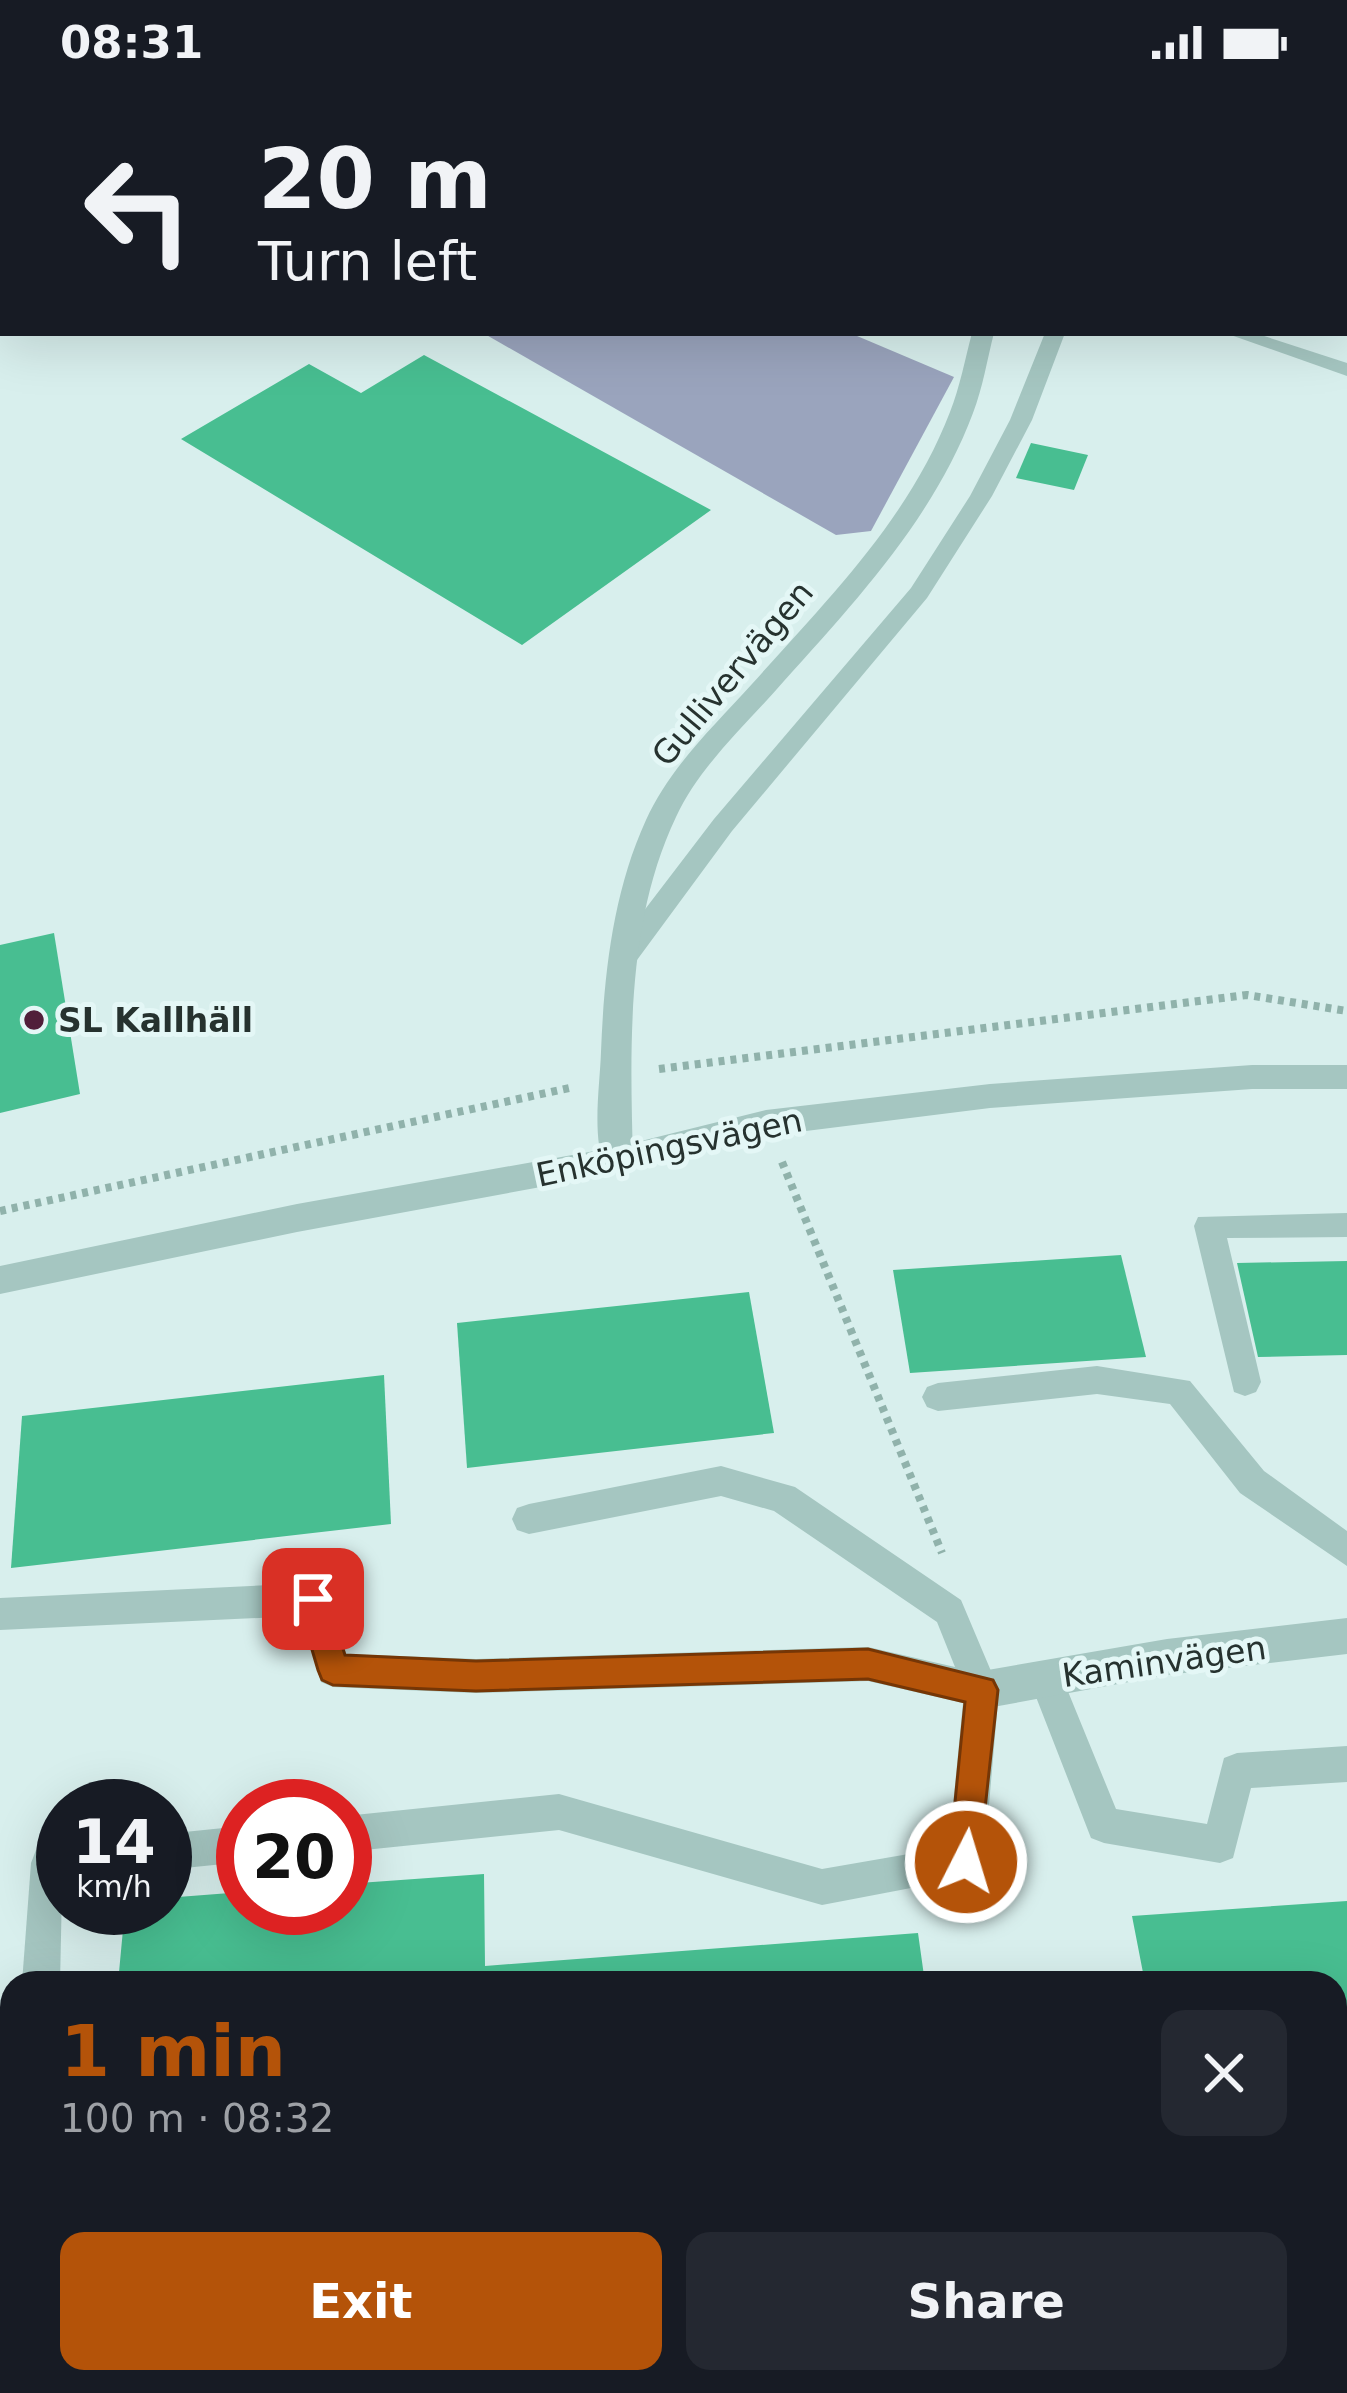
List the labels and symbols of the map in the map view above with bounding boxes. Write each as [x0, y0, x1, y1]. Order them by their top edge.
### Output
street label: Gullivervägen [644, 573, 821, 774]
place label: SL Kallhäll [58, 1001, 253, 1040]
marker: SL Kallhäll [21, 1007, 47, 1033]
street label: Enköpingsvägen [533, 1100, 806, 1195]
pin [262, 1548, 364, 1650]
street label: Kaminvägen [1060, 1628, 1269, 1695]
speed limit sign: 20 [216, 1779, 372, 1935]
position arrow [903, 1799, 1029, 1925]

